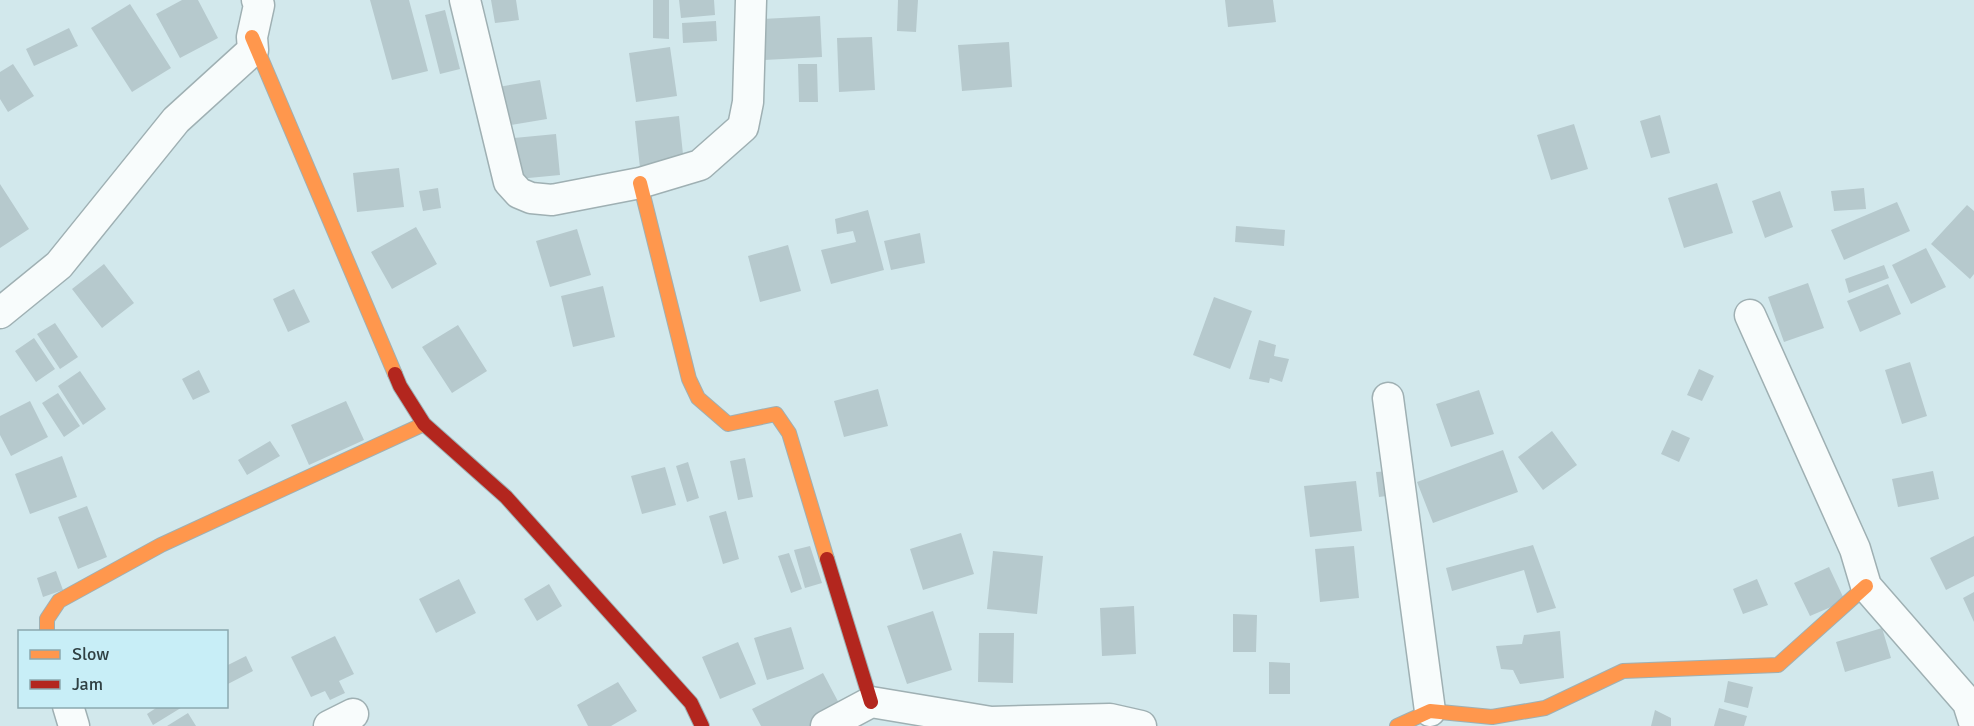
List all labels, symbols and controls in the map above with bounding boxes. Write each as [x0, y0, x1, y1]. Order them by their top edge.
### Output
legend [18, 630, 228, 708]
text: Slow [72, 643, 109, 665]
text: Jam [72, 673, 103, 695]

